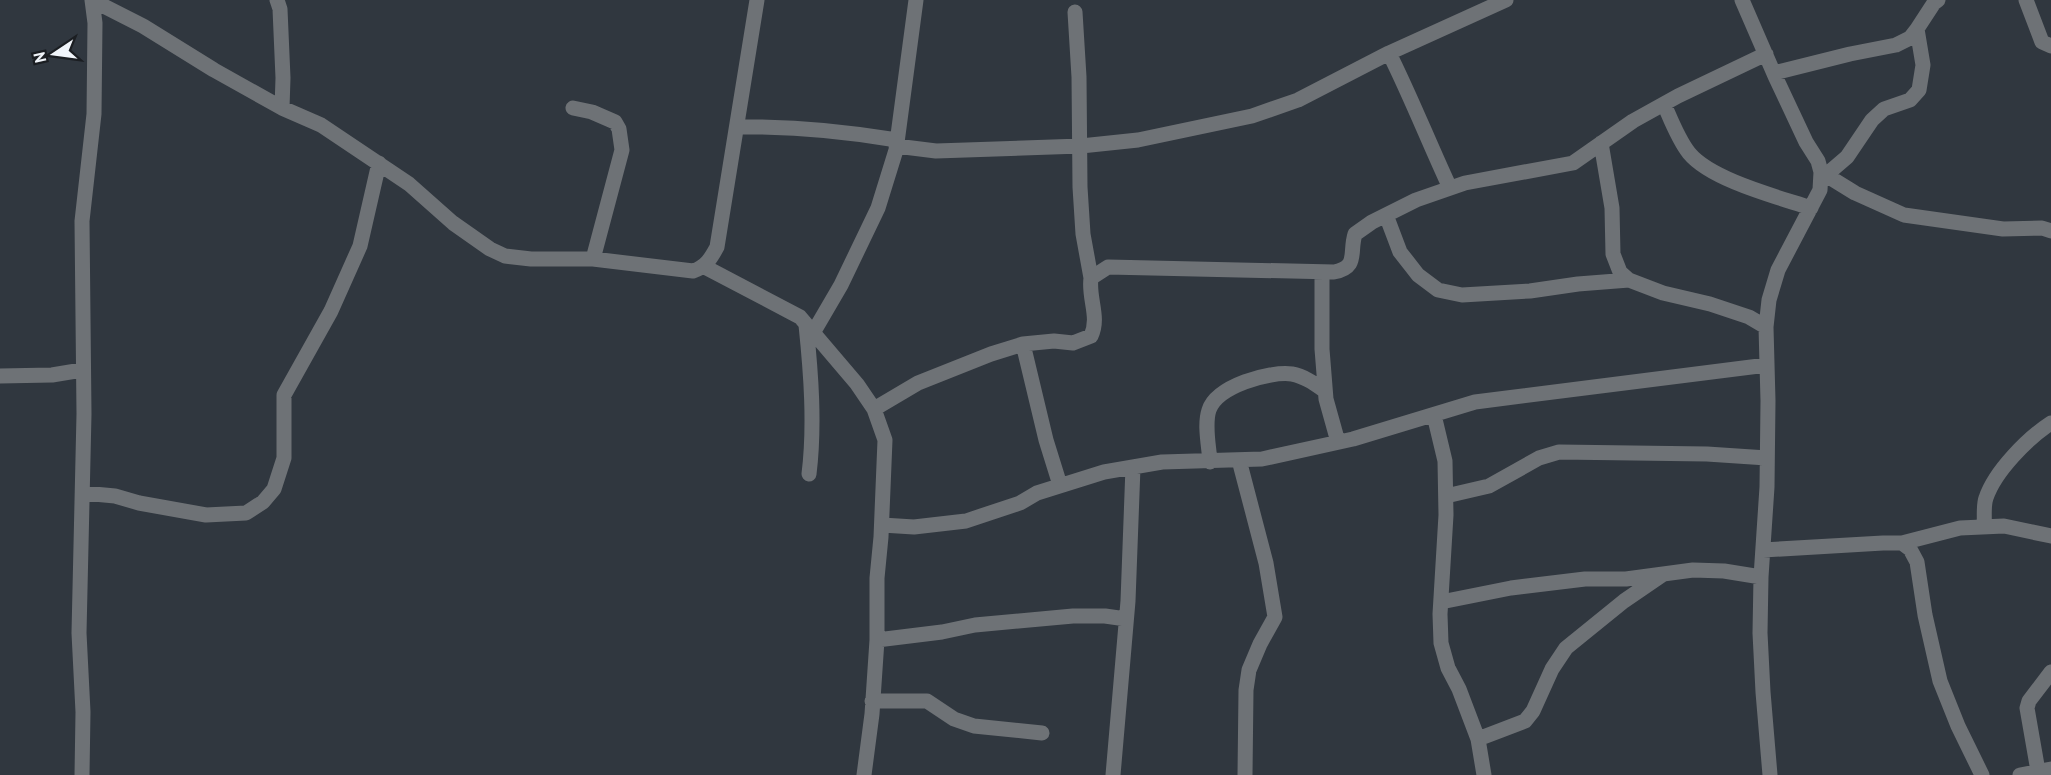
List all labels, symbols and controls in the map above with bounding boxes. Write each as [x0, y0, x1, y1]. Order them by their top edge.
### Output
north arrow [24, 24, 84, 84]
text: N [28, 50, 50, 65]

